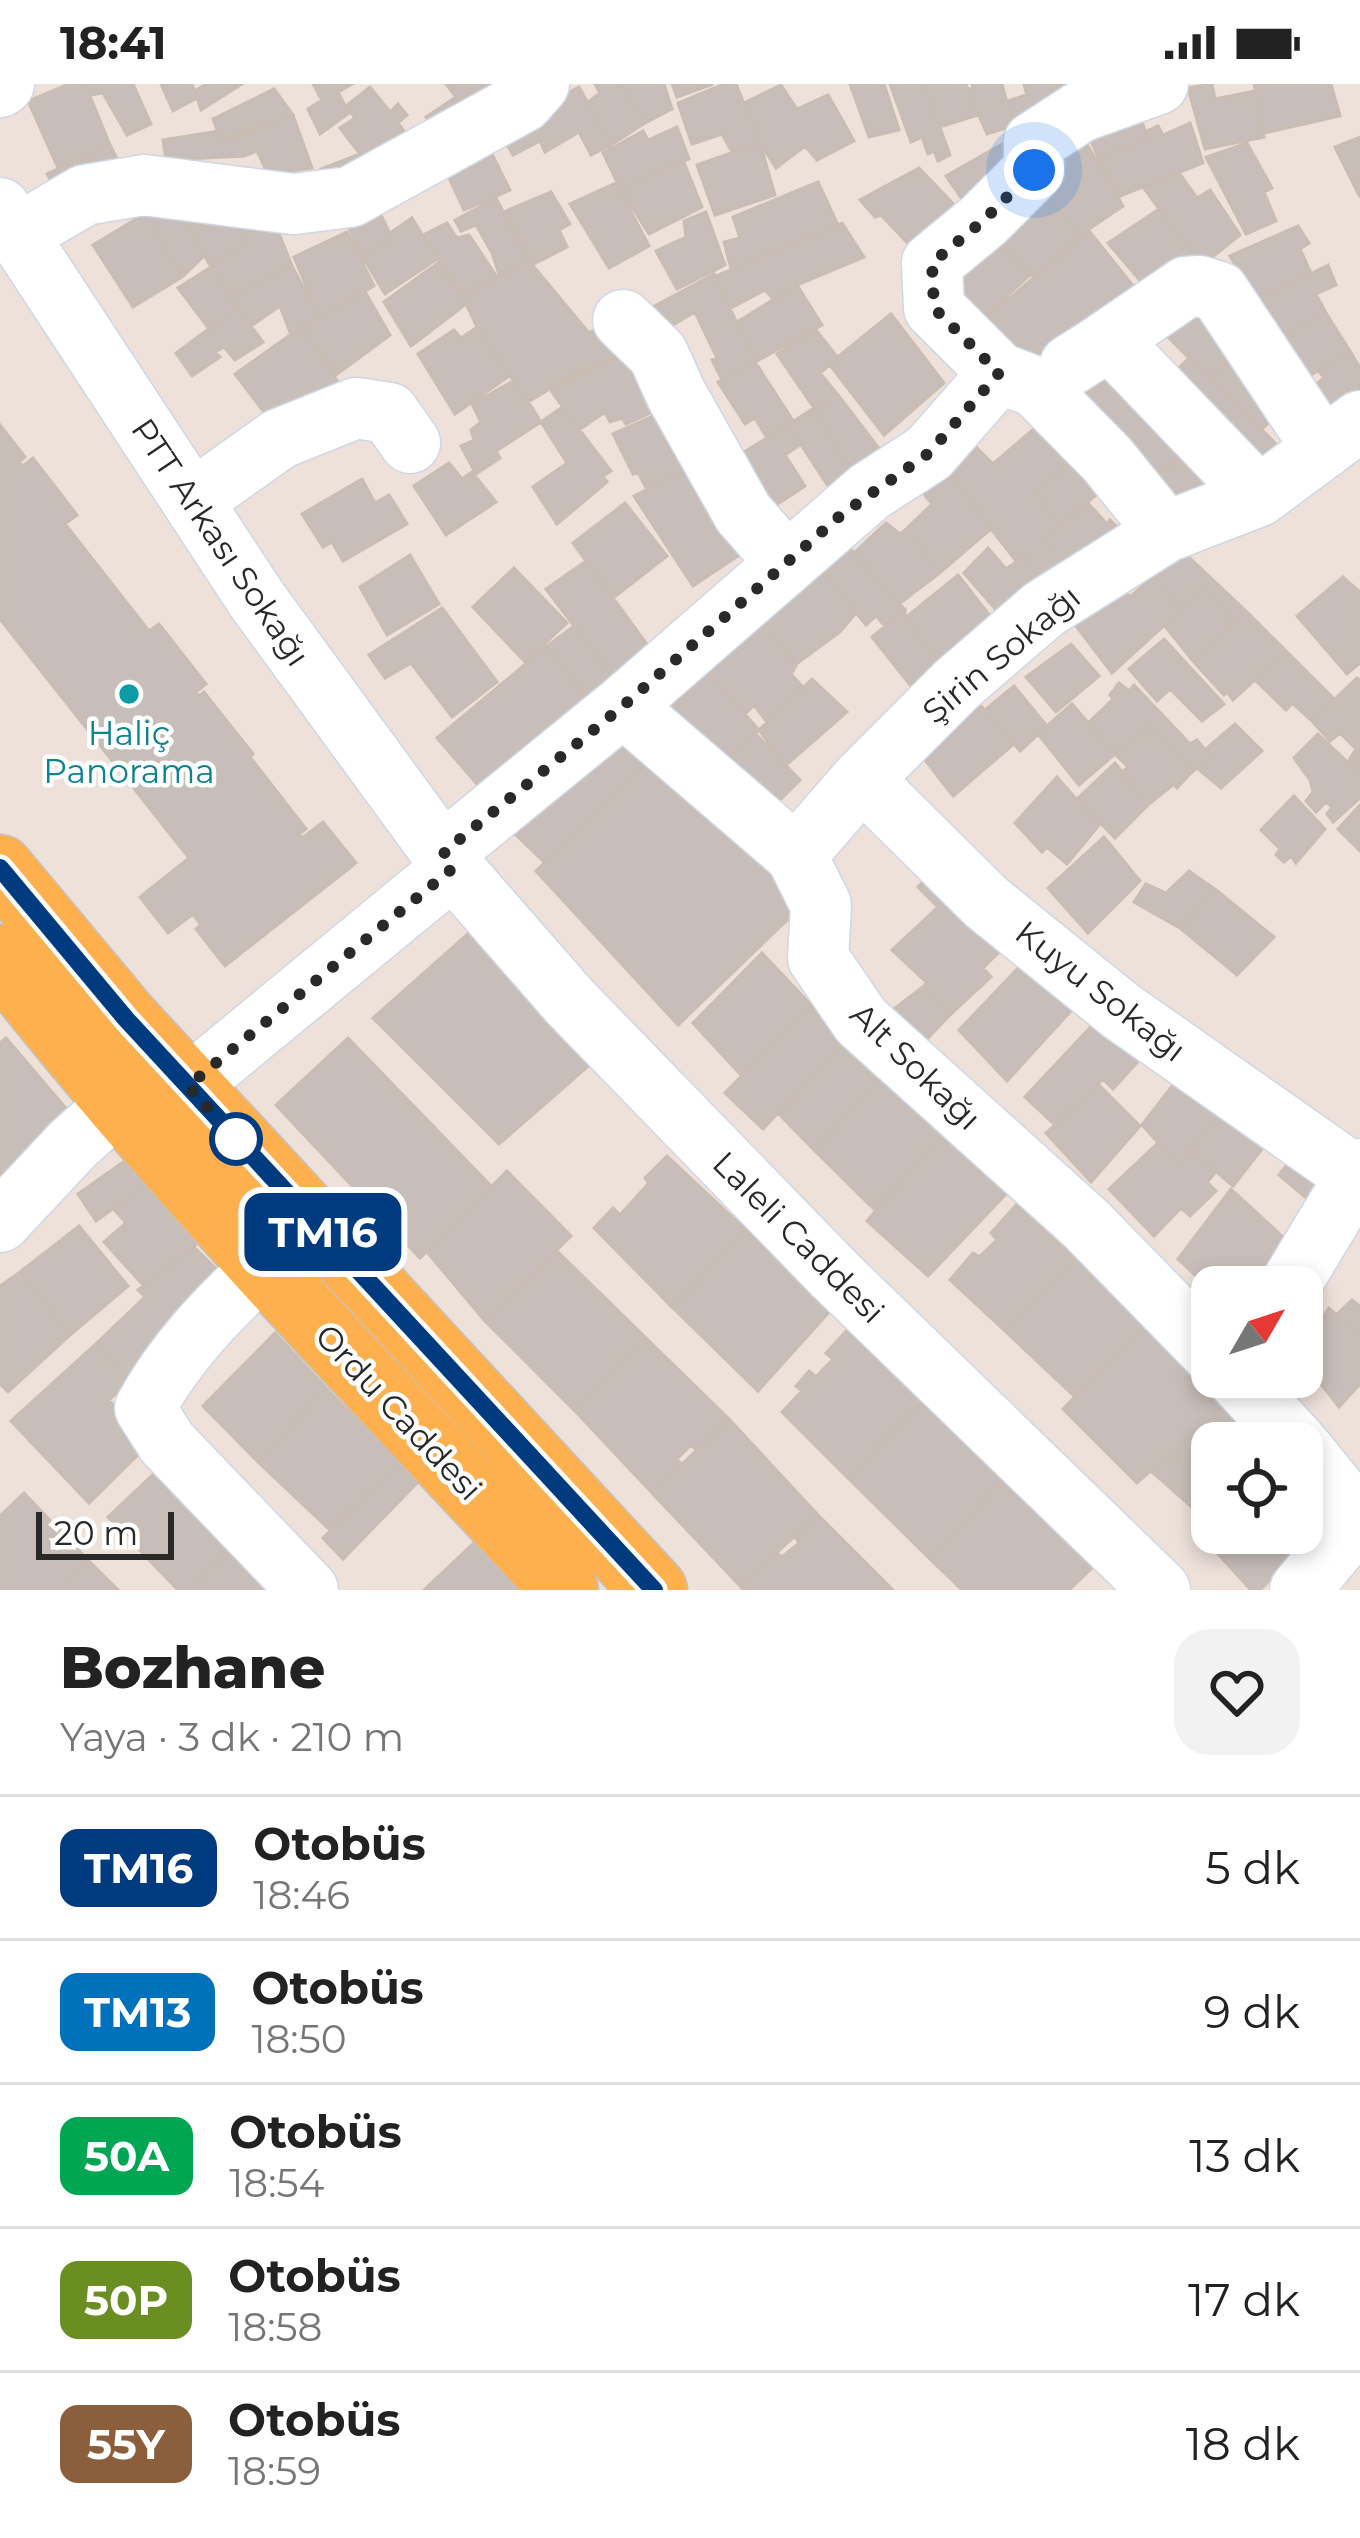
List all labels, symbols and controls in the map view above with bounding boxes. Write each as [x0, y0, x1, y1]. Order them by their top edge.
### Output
text: 18:41 [60, 15, 167, 70]
your location [1004, 140, 1064, 200]
street label: PTT Arkası Sokağı [123, 411, 319, 673]
street label: Şirin Sokağı [914, 577, 1088, 731]
marker: Haliç Panorama [116, 681, 142, 707]
place label: Haliç Panorama [43, 713, 215, 791]
street label: Kuyu Sokağı [1008, 912, 1194, 1070]
street label: Alt Sokağı [843, 994, 989, 1138]
unlabelled marker [211, 1114, 261, 1164]
street label: Laleli Caddesi [705, 1143, 893, 1331]
line badge: TM16 [239, 1193, 407, 1271]
text: TM16 [268, 1206, 378, 1258]
north arrow [1191, 1266, 1323, 1398]
map controls [1191, 1266, 1323, 1554]
street label: Ordu Caddesi [307, 1316, 491, 1508]
button: locate [1191, 1422, 1323, 1554]
scale bar [36, 1506, 174, 1559]
text: 20 m [54, 1513, 138, 1553]
button: heart [1174, 1629, 1300, 1755]
text: Bozhane [60, 1633, 325, 1702]
text: Yaya · 3 dk · 210 m [60, 1713, 404, 1761]
text: Otobüs [253, 1816, 426, 1871]
text: 5 dk [1205, 1840, 1300, 1895]
text: TM16 [84, 1842, 193, 1894]
text: 18:46 [253, 1871, 350, 1919]
text: Otobüs [251, 1960, 424, 2015]
text: 9 dk [1203, 1984, 1300, 2039]
text: TM13 [84, 1986, 191, 2038]
text: 18:50 [251, 2015, 347, 2063]
text: Otobüs [229, 2104, 402, 2159]
text: 13 dk [1189, 2128, 1300, 2183]
text: 50A [84, 2130, 169, 2182]
text: 18:54 [229, 2159, 324, 2207]
text: Otobüs [228, 2248, 401, 2303]
text: 17 dk [1188, 2272, 1300, 2327]
text: 50P [84, 2274, 168, 2326]
text: 18:58 [228, 2303, 322, 2351]
text: Otobüs [228, 2392, 400, 2447]
text: 18 dk [1186, 2416, 1300, 2471]
text: 55Y [87, 2418, 165, 2470]
text: 18:59 [228, 2447, 321, 2495]

